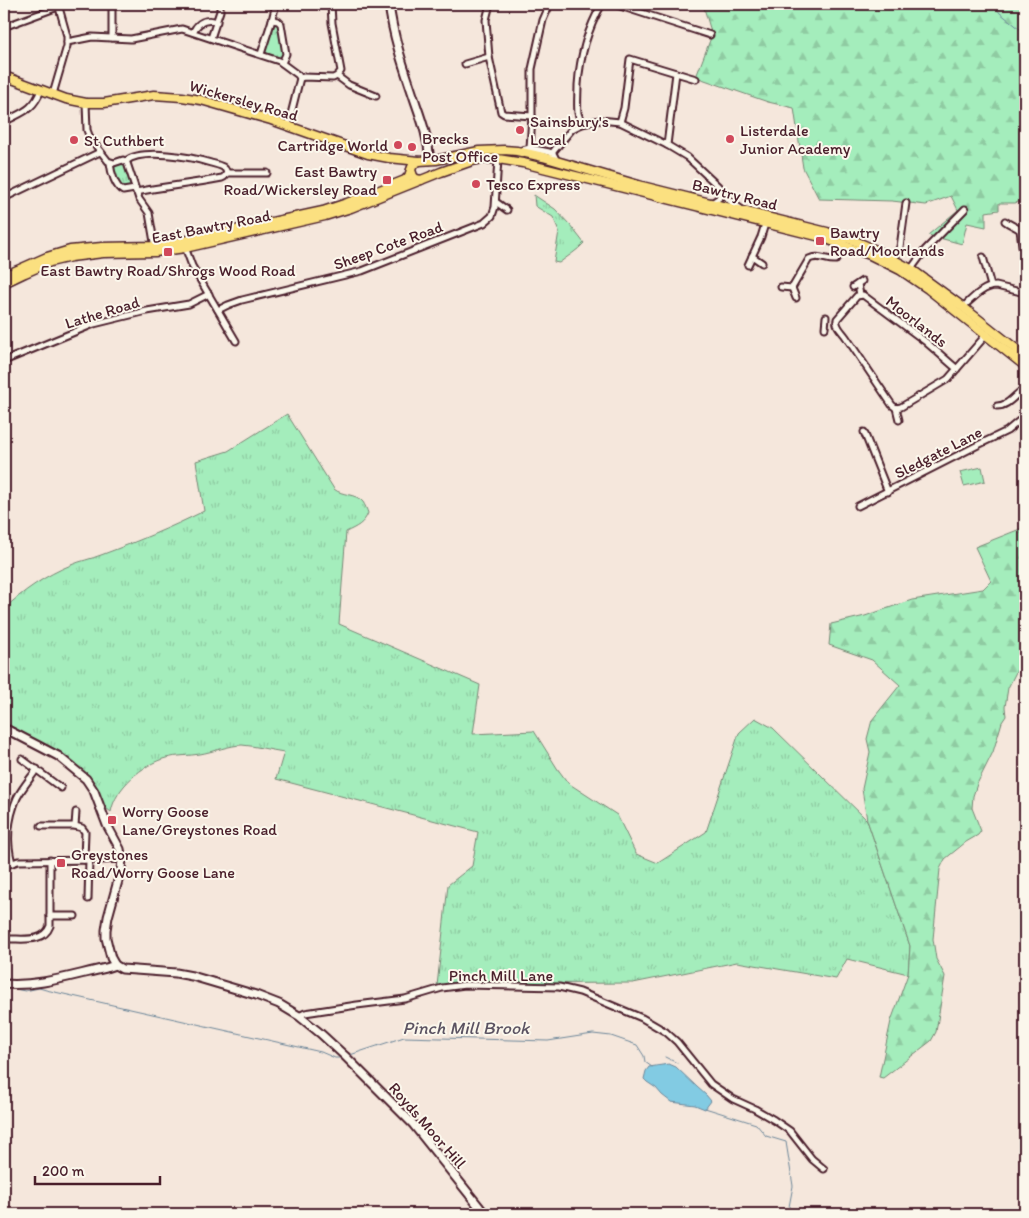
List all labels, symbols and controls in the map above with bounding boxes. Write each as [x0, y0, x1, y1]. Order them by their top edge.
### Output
street label: Wickersley Road [187, 76, 301, 125]
place label: Sainsbury's Local [530, 112, 609, 149]
place label: Listerdale Junior Academy [740, 121, 851, 158]
marker: Sainsbury's Local [514, 124, 526, 136]
place label: Brecks Post Office [422, 129, 498, 166]
place label: St Cuthbert [84, 131, 164, 150]
marker: Listerdale Junior Academy [724, 133, 736, 145]
marker: St Cuthbert [68, 134, 80, 146]
place label: Cartridge World [278, 136, 388, 155]
marker: Cartridge World [392, 139, 404, 151]
marker: Brecks Post Office [406, 141, 418, 153]
place label: East Bawtry Road/Wickersley Road [223, 162, 377, 199]
marker: East Bawtry Road/Wickersley Road [381, 174, 393, 186]
place label: Tesco Express [486, 175, 580, 194]
street label: Bawtry Road [690, 175, 780, 214]
marker: Tesco Express [470, 178, 482, 190]
street label: East Bawtry Road [150, 206, 272, 247]
street label: Sheep Cote Road [331, 217, 446, 274]
place label: Bawtry Road/Moorlands [830, 223, 944, 260]
marker: Bawtry Road/Moorlands [814, 235, 826, 247]
marker: East Bawtry Road/Shrogs Wood Road [162, 246, 174, 258]
place label: East Bawtry Road/Shrogs Wood Road [41, 261, 296, 280]
street label: Moorlands [882, 291, 951, 351]
street label: Lathe Road [63, 292, 142, 333]
street label: Sledgate Lane [891, 422, 985, 483]
place label: Worry Goose Lane/Greystones Road [122, 802, 277, 839]
marker: Worry Goose Lane/Greystones Road [106, 814, 118, 826]
place label: Greystones Road/Worry Goose Lane [71, 845, 235, 882]
marker: Greystones Road/Worry Goose Lane [55, 857, 67, 869]
street label: Pinch Mill Lane [449, 966, 553, 985]
water label: Pinch Mill Brook [403, 1017, 531, 1039]
street label: Royds Moor Hill [385, 1078, 471, 1173]
scale bar [35, 1153, 160, 1185]
text: 200 m [42, 1162, 85, 1180]

